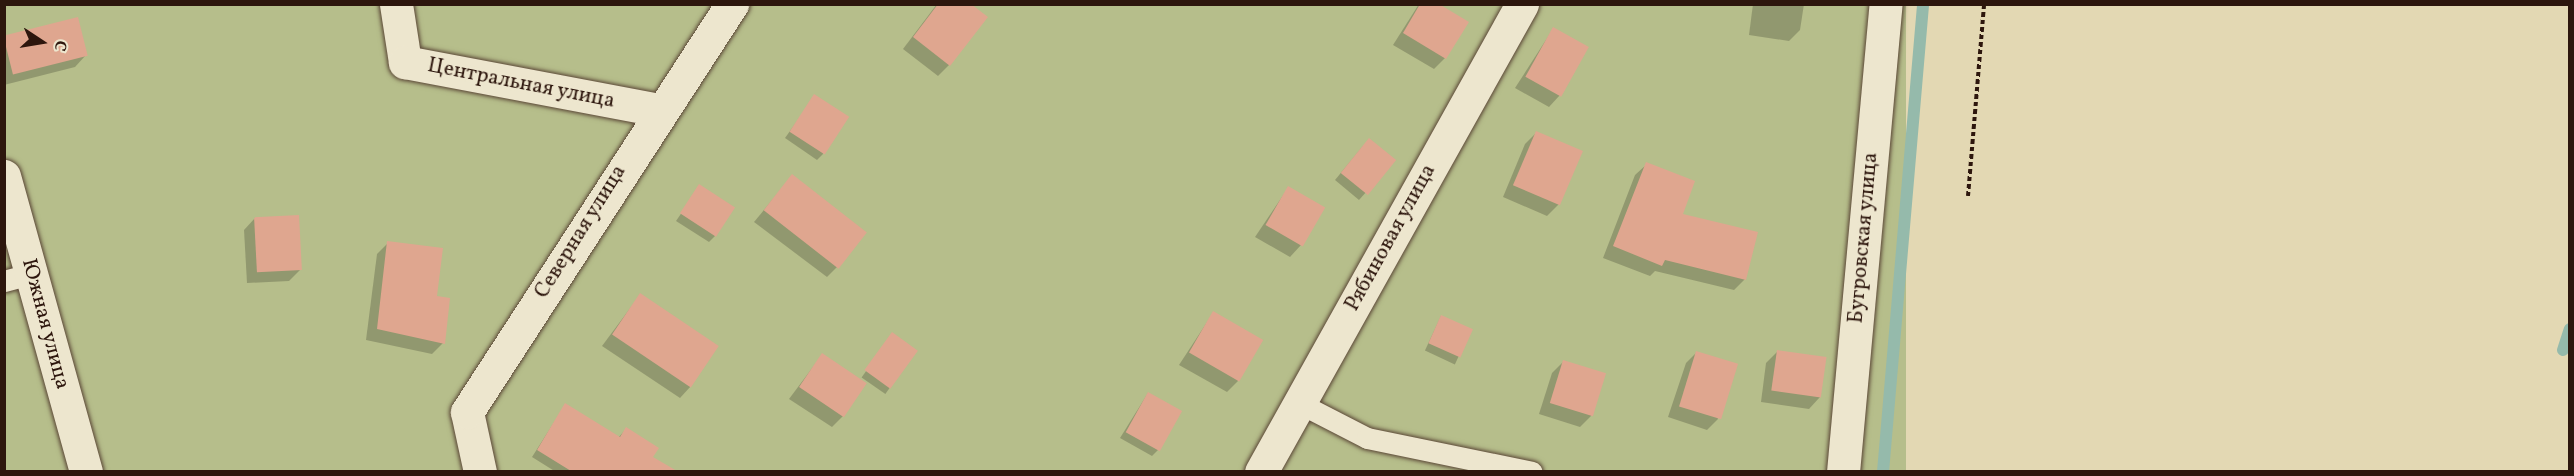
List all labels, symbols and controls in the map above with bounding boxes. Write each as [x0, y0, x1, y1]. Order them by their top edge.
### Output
north arrow [12, 12, 72, 72]
text: С [48, 38, 71, 53]
street label: Центральная улица [425, 53, 617, 115]
street label: Бугровская улица [1844, 151, 1884, 325]
street label: Северная улица [530, 160, 632, 304]
street label: Рябиновая улица [1340, 160, 1442, 316]
street label: Южная улица [15, 256, 75, 392]

